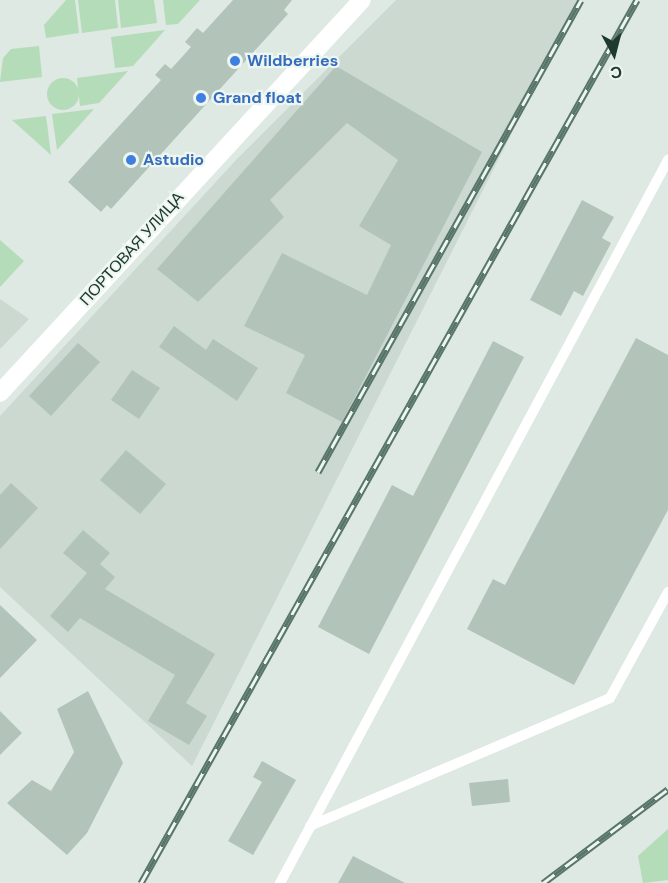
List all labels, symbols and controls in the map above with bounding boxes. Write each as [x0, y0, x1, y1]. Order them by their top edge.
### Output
north arrow [584, 24, 644, 84]
place label: Wildberries [247, 51, 338, 71]
marker: Wildberries [228, 54, 242, 68]
text: С [609, 61, 623, 83]
place label: Grand float [213, 88, 302, 108]
marker: Grand float [194, 91, 208, 105]
place label: Astudio [143, 150, 204, 170]
marker: Astudio [124, 153, 138, 167]
street label: ПОРТОВАЯ УЛИЦА [76, 188, 188, 310]

